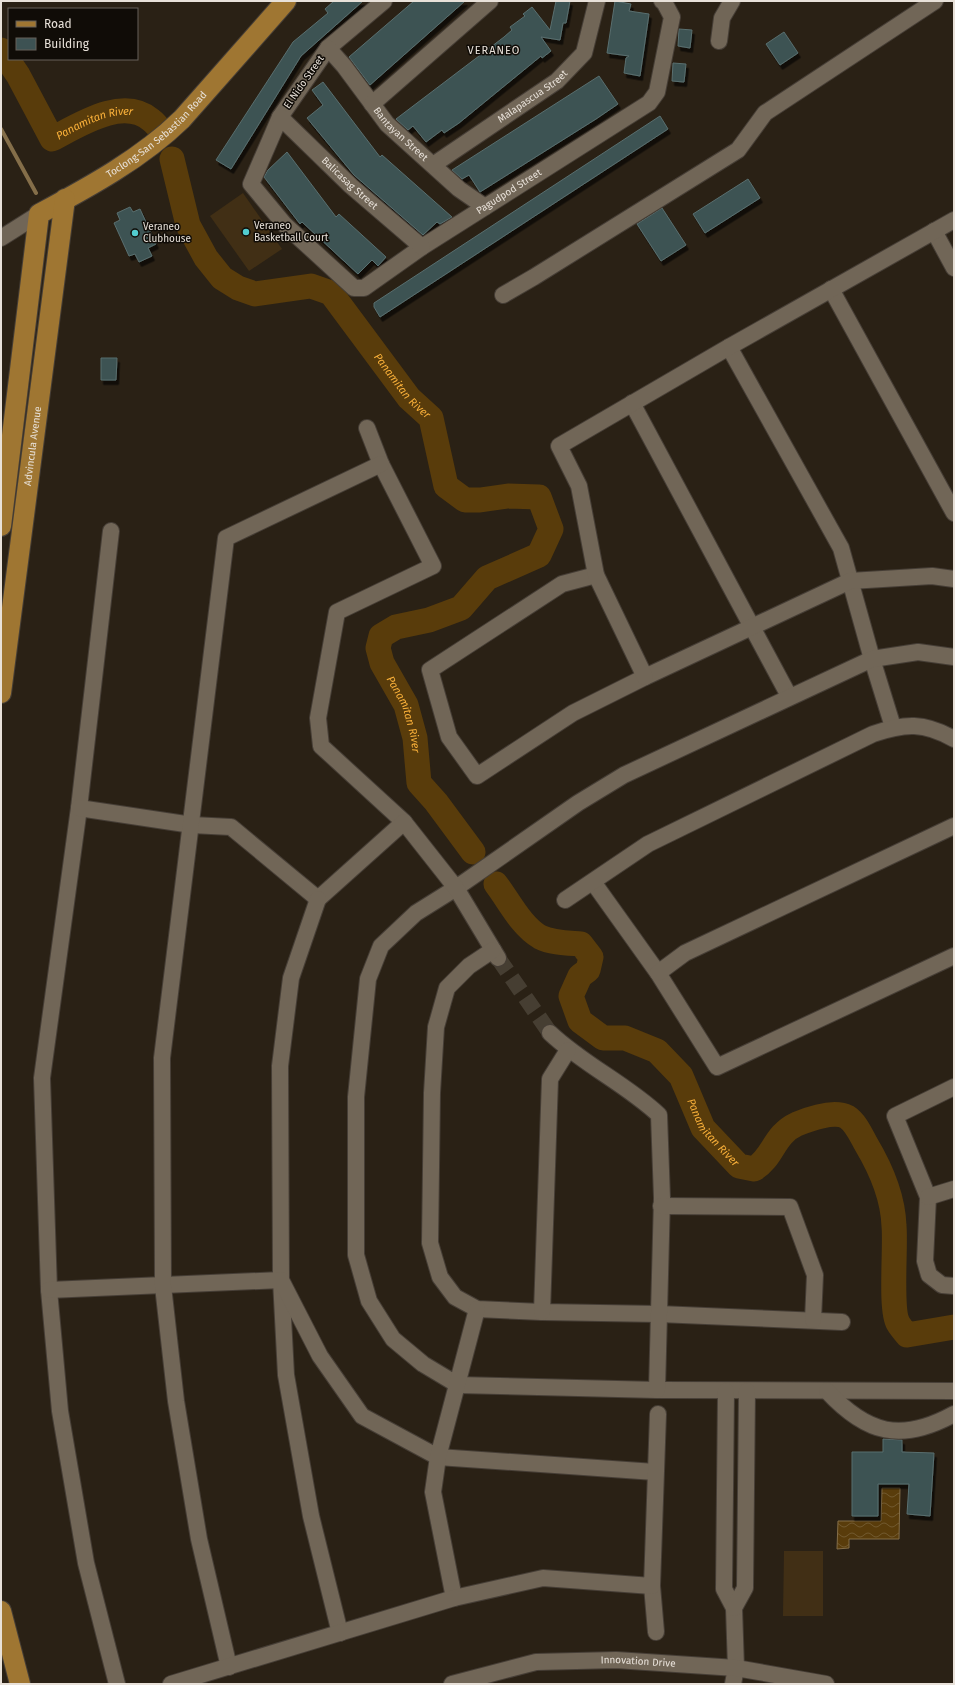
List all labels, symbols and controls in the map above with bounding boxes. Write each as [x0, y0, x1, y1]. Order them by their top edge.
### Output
legend [8, 8, 138, 60]
text: Road [44, 17, 72, 31]
text: Building [44, 37, 90, 51]
district label: VERANEO [468, 44, 520, 57]
street label: El Nido Street [281, 53, 327, 111]
street label: Malapascua Street [495, 67, 570, 125]
street label: Toclong-San Sebastian Road [104, 89, 209, 181]
water label: Panamitan River [54, 104, 135, 142]
street label: Bantayan Street [371, 105, 430, 164]
street label: Balicasag Street [319, 154, 380, 212]
street label: Pagudpod Street [474, 166, 544, 217]
place label: Veraneo Basketball Court [254, 220, 329, 244]
place label: Veraneo Clubhouse [143, 221, 191, 245]
marker: Veraneo Basketball Court [241, 227, 251, 237]
marker: Veraneo Clubhouse [130, 228, 140, 238]
water label: Panamitan River [371, 351, 434, 422]
street label: Advincula Avenue [22, 406, 44, 487]
water label: Panamitan River [384, 673, 423, 754]
water label: Panamitan River [685, 1097, 743, 1169]
street label: Innovation Drive [600, 1654, 676, 1670]

